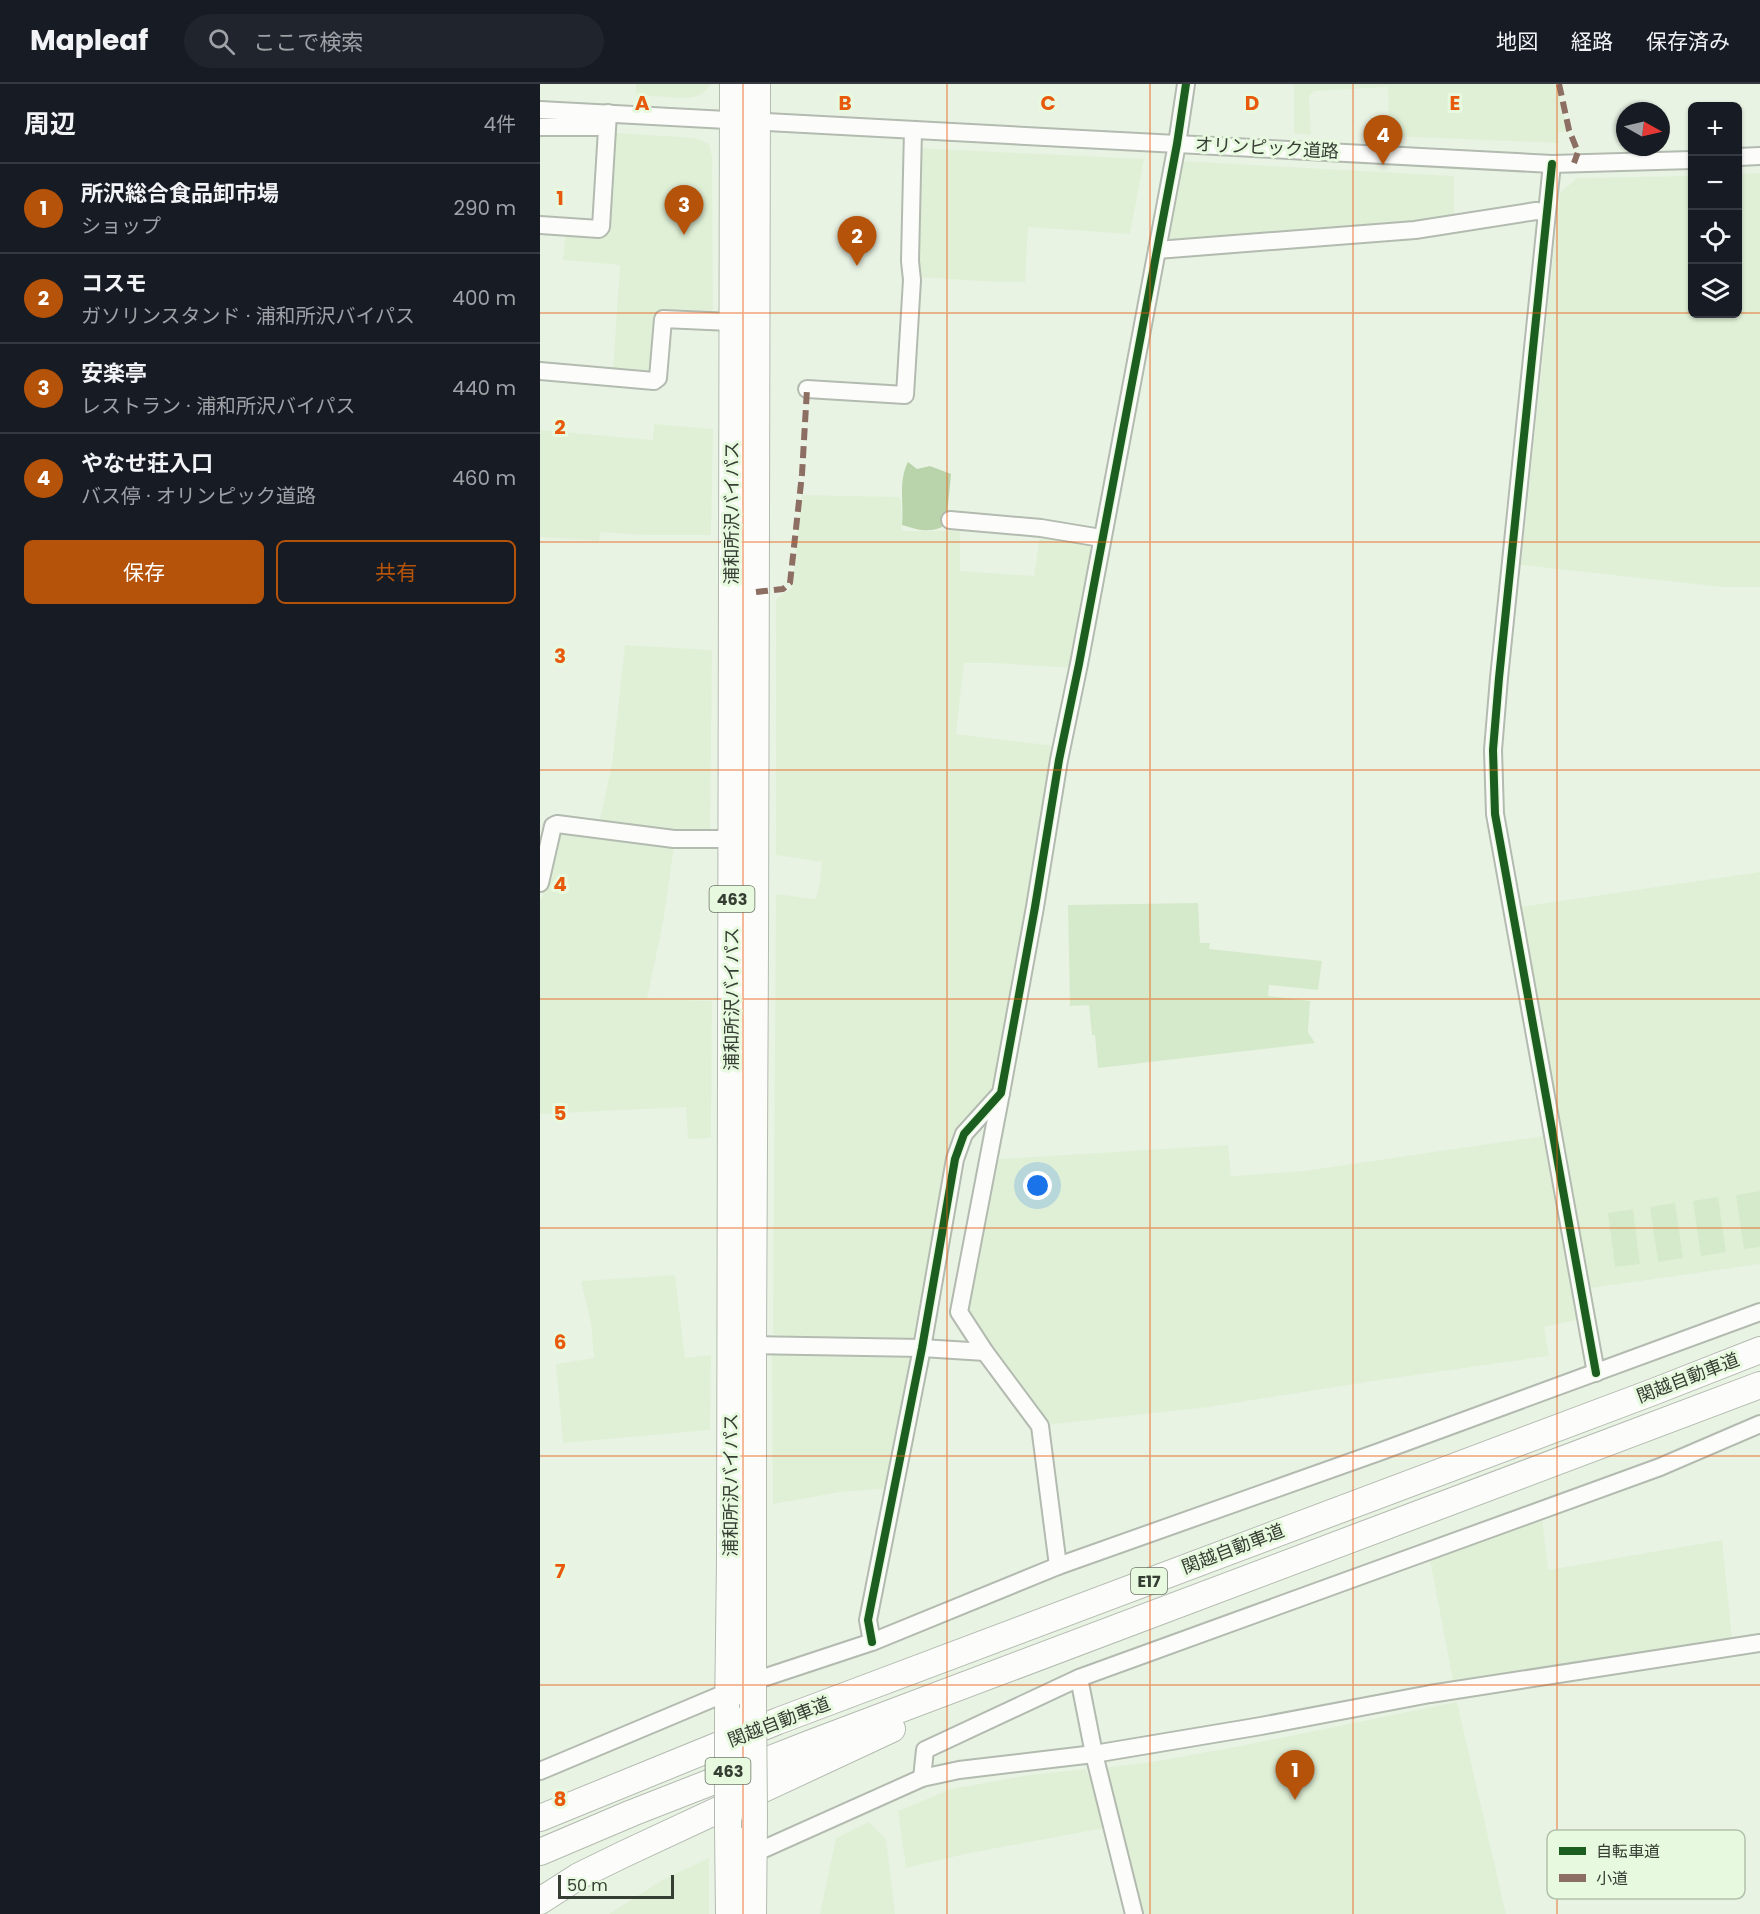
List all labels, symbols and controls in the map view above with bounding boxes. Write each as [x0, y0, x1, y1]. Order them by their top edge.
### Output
search box [184, 14, 604, 68]
text: Mapleaf [30, 21, 148, 60]
icon: search [205, 25, 238, 58]
text: ここで検索 [253, 27, 363, 58]
text: 地図 [1496, 27, 1538, 56]
text: 経路 [1571, 27, 1613, 56]
text: 保存済み [1646, 27, 1730, 56]
text: A [635, 89, 650, 117]
text: B [838, 89, 852, 117]
text: C [1040, 89, 1056, 117]
text: D [1245, 89, 1259, 117]
text: E [1450, 89, 1460, 117]
north arrow [1616, 102, 1670, 156]
map controls [1688, 102, 1742, 318]
button: + [1688, 102, 1742, 156]
text: 周辺 [24, 106, 76, 142]
text: 4件 [483, 110, 516, 138]
pin: 4 [1364, 116, 1402, 165]
street label: オリンピック道路 [1194, 131, 1340, 164]
button: − [1688, 156, 1742, 210]
text: 所沢総合食品卸市場 [81, 178, 279, 209]
text: 1 [556, 184, 564, 212]
pin: 3 [664, 186, 704, 235]
text: 1 [40, 194, 47, 222]
text: 290 m [453, 194, 516, 222]
button: locate [1688, 210, 1742, 264]
text: ショップ [81, 212, 161, 240]
pin: 2 [838, 216, 876, 266]
button: layers [1688, 264, 1742, 318]
text: コスモ [81, 268, 147, 299]
text: 2 [38, 284, 49, 312]
text: 400 m [452, 284, 516, 312]
text: ガソリンスタンド · 浦和所沢バイパス [81, 302, 415, 330]
text: 安楽亭 [81, 358, 147, 389]
text: 3 [37, 374, 50, 402]
text: 440 m [452, 374, 516, 402]
text: レストラン · 浦和所沢バイパス [81, 392, 356, 420]
text: 2 [554, 413, 566, 441]
street label: 浦和所沢バイパス [719, 441, 744, 585]
text: やなせ荘入口 [81, 448, 213, 479]
text: 4 [37, 464, 50, 492]
text: 460 m [452, 464, 516, 492]
text: バス停 · オリンピック道路 [81, 482, 316, 510]
button: 保存 [24, 540, 264, 604]
button: 共有 [276, 540, 516, 604]
text: 3 [554, 642, 566, 670]
text: 4 [553, 870, 567, 898]
road number: 463 [710, 886, 754, 912]
street label: 浦和所沢バイパス [719, 927, 744, 1071]
text: 5 [554, 1099, 567, 1127]
your location [1023, 1171, 1052, 1200]
text: 6 [554, 1328, 566, 1356]
street label: 関越自動車道 [1633, 1347, 1743, 1409]
street label: 浦和所沢バイパス [718, 1413, 743, 1557]
street label: 関越自動車道 [1178, 1518, 1288, 1580]
text: 7 [555, 1557, 566, 1585]
road number: E17 [1131, 1568, 1167, 1594]
street label: 関越自動車道 [724, 1691, 834, 1753]
pin: 1 [1276, 1750, 1314, 1800]
road number: 463 [706, 1758, 750, 1784]
text: 8 [554, 1785, 566, 1813]
legend [1547, 1830, 1745, 1899]
text: 自転車道 [1596, 1840, 1660, 1863]
text: 小道 [1596, 1867, 1628, 1890]
scale bar [558, 1872, 674, 1900]
text: 50 m [567, 1874, 608, 1897]

